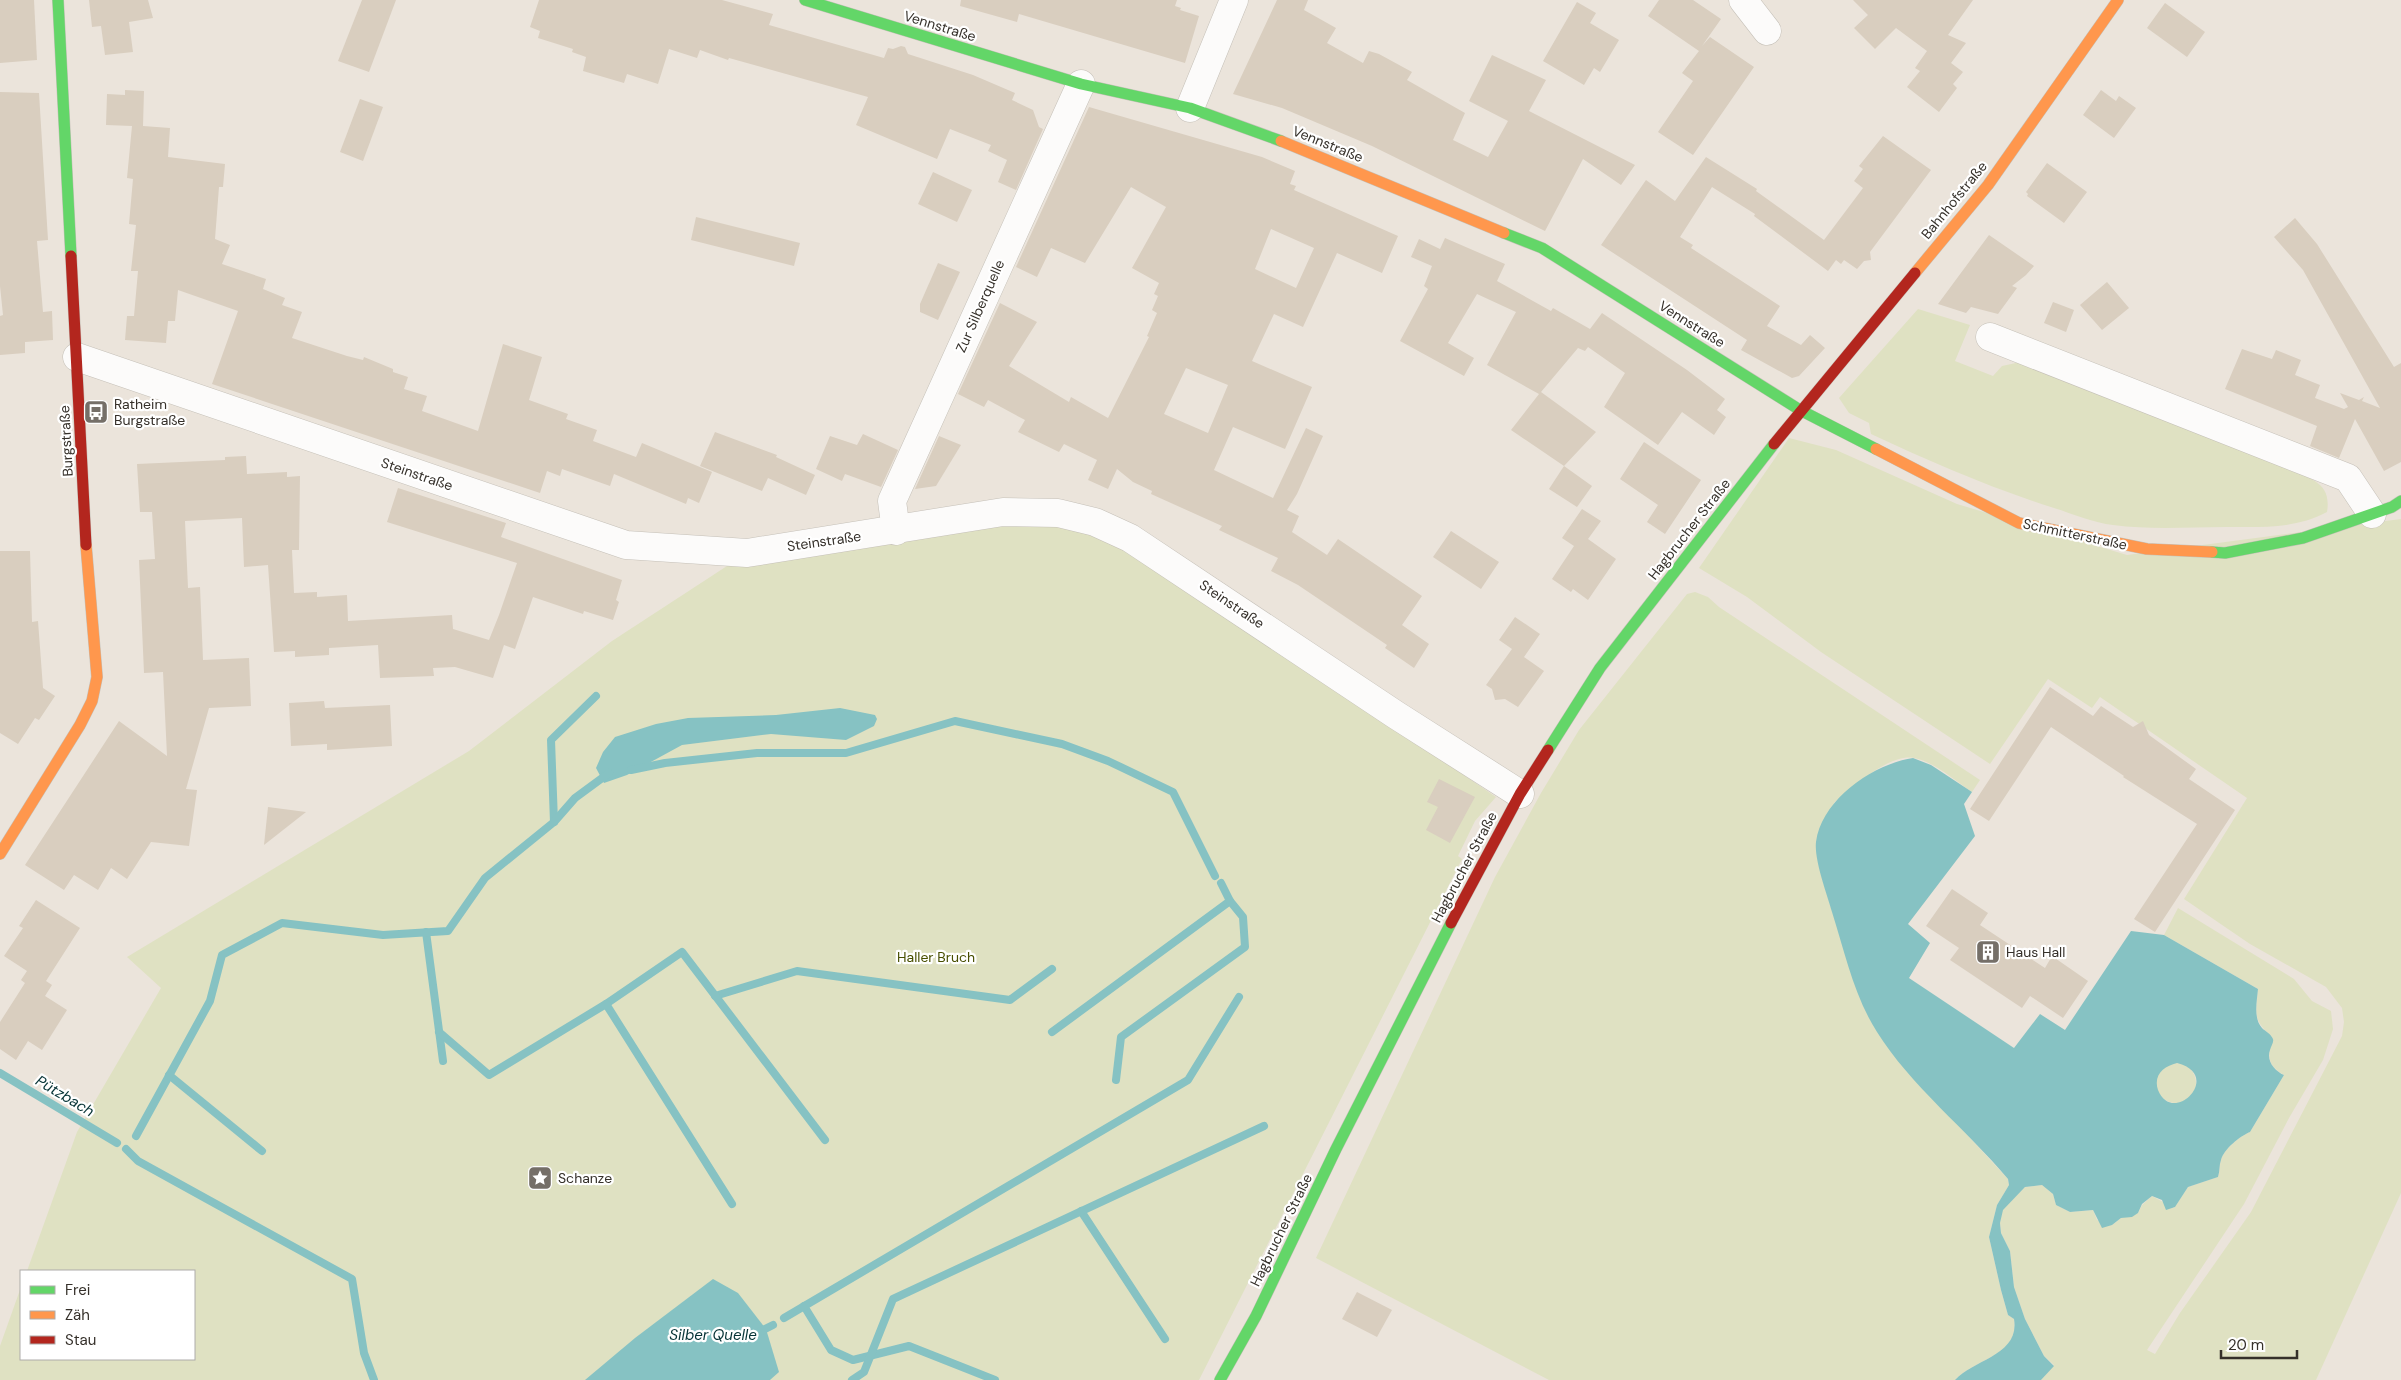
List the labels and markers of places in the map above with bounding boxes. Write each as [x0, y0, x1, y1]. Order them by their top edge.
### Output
place label: Ratheim Burgstraße [114, 395, 185, 429]
bus stop icon: Ratheim Burgstraße [83, 399, 109, 425]
building icon: Haus Hall [1975, 939, 2001, 965]
place label: Haus Hall [2006, 943, 2065, 961]
place icon: Schanze [527, 1165, 553, 1191]
place label: Schanze [558, 1169, 612, 1187]

